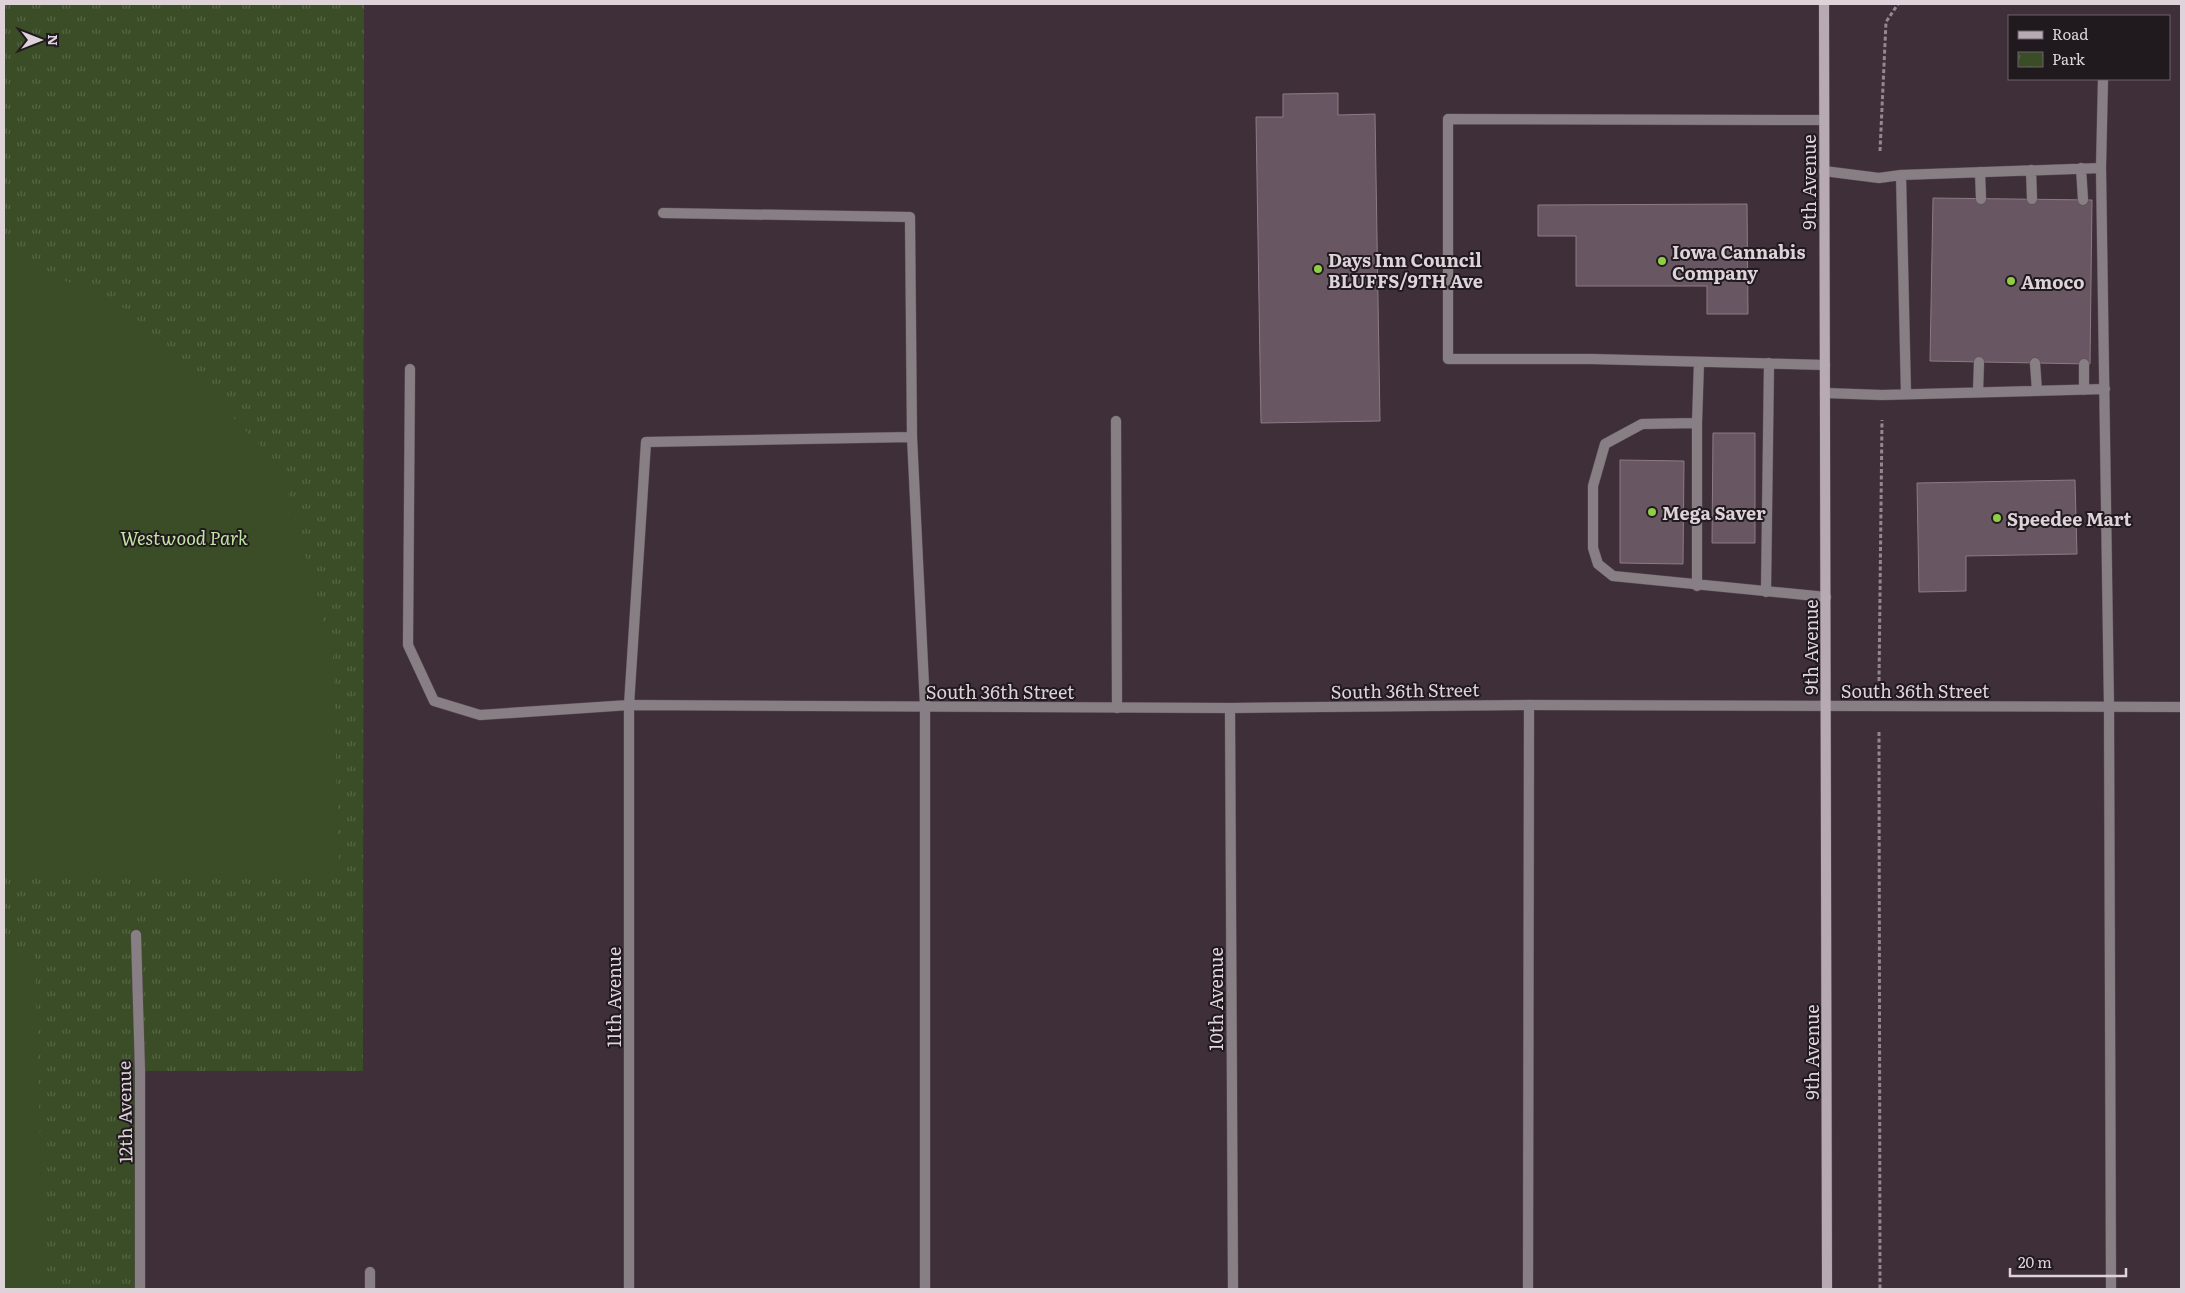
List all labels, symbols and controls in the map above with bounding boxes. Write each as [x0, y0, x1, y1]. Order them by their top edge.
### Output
north arrow [15, 15, 65, 65]
legend [2008, 15, 2170, 80]
text: Road [2052, 22, 2088, 45]
text: N [44, 34, 64, 46]
text: Park [2052, 47, 2086, 70]
street label: 9th Avenue [1795, 134, 1822, 230]
place label: Iowa Cannabis Company [1672, 238, 1805, 286]
place label: Days Inn Council BLUFFS/9TH Ave [1328, 246, 1483, 294]
marker: Iowa Cannabis Company [1656, 255, 1668, 267]
marker: Days Inn Council BLUFFS/9TH Ave [1312, 263, 1324, 275]
place label: Amoco [2021, 268, 2084, 295]
marker: Amoco [2005, 275, 2017, 287]
place label: Mega Saver [1662, 499, 1766, 526]
place label: Speedee Mart [2007, 505, 2131, 532]
marker: Mega Saver [1646, 506, 1658, 518]
marker: Speedee Mart [1991, 512, 2003, 524]
park label: Westwood Park [120, 524, 248, 551]
street label: 9th Avenue [1797, 599, 1824, 695]
street label: South 36th Street [1330, 675, 1480, 705]
street label: South 36th Street [1841, 677, 1990, 704]
street label: South 36th Street [926, 678, 1075, 705]
street label: 11th Avenue [600, 947, 627, 1047]
street label: 10th Avenue [1202, 947, 1229, 1051]
street label: 9th Avenue [1798, 1004, 1825, 1100]
street label: 12th Avenue [110, 1061, 138, 1163]
scale bar [2010, 1246, 2126, 1278]
text: 20 m [2018, 1250, 2052, 1273]

